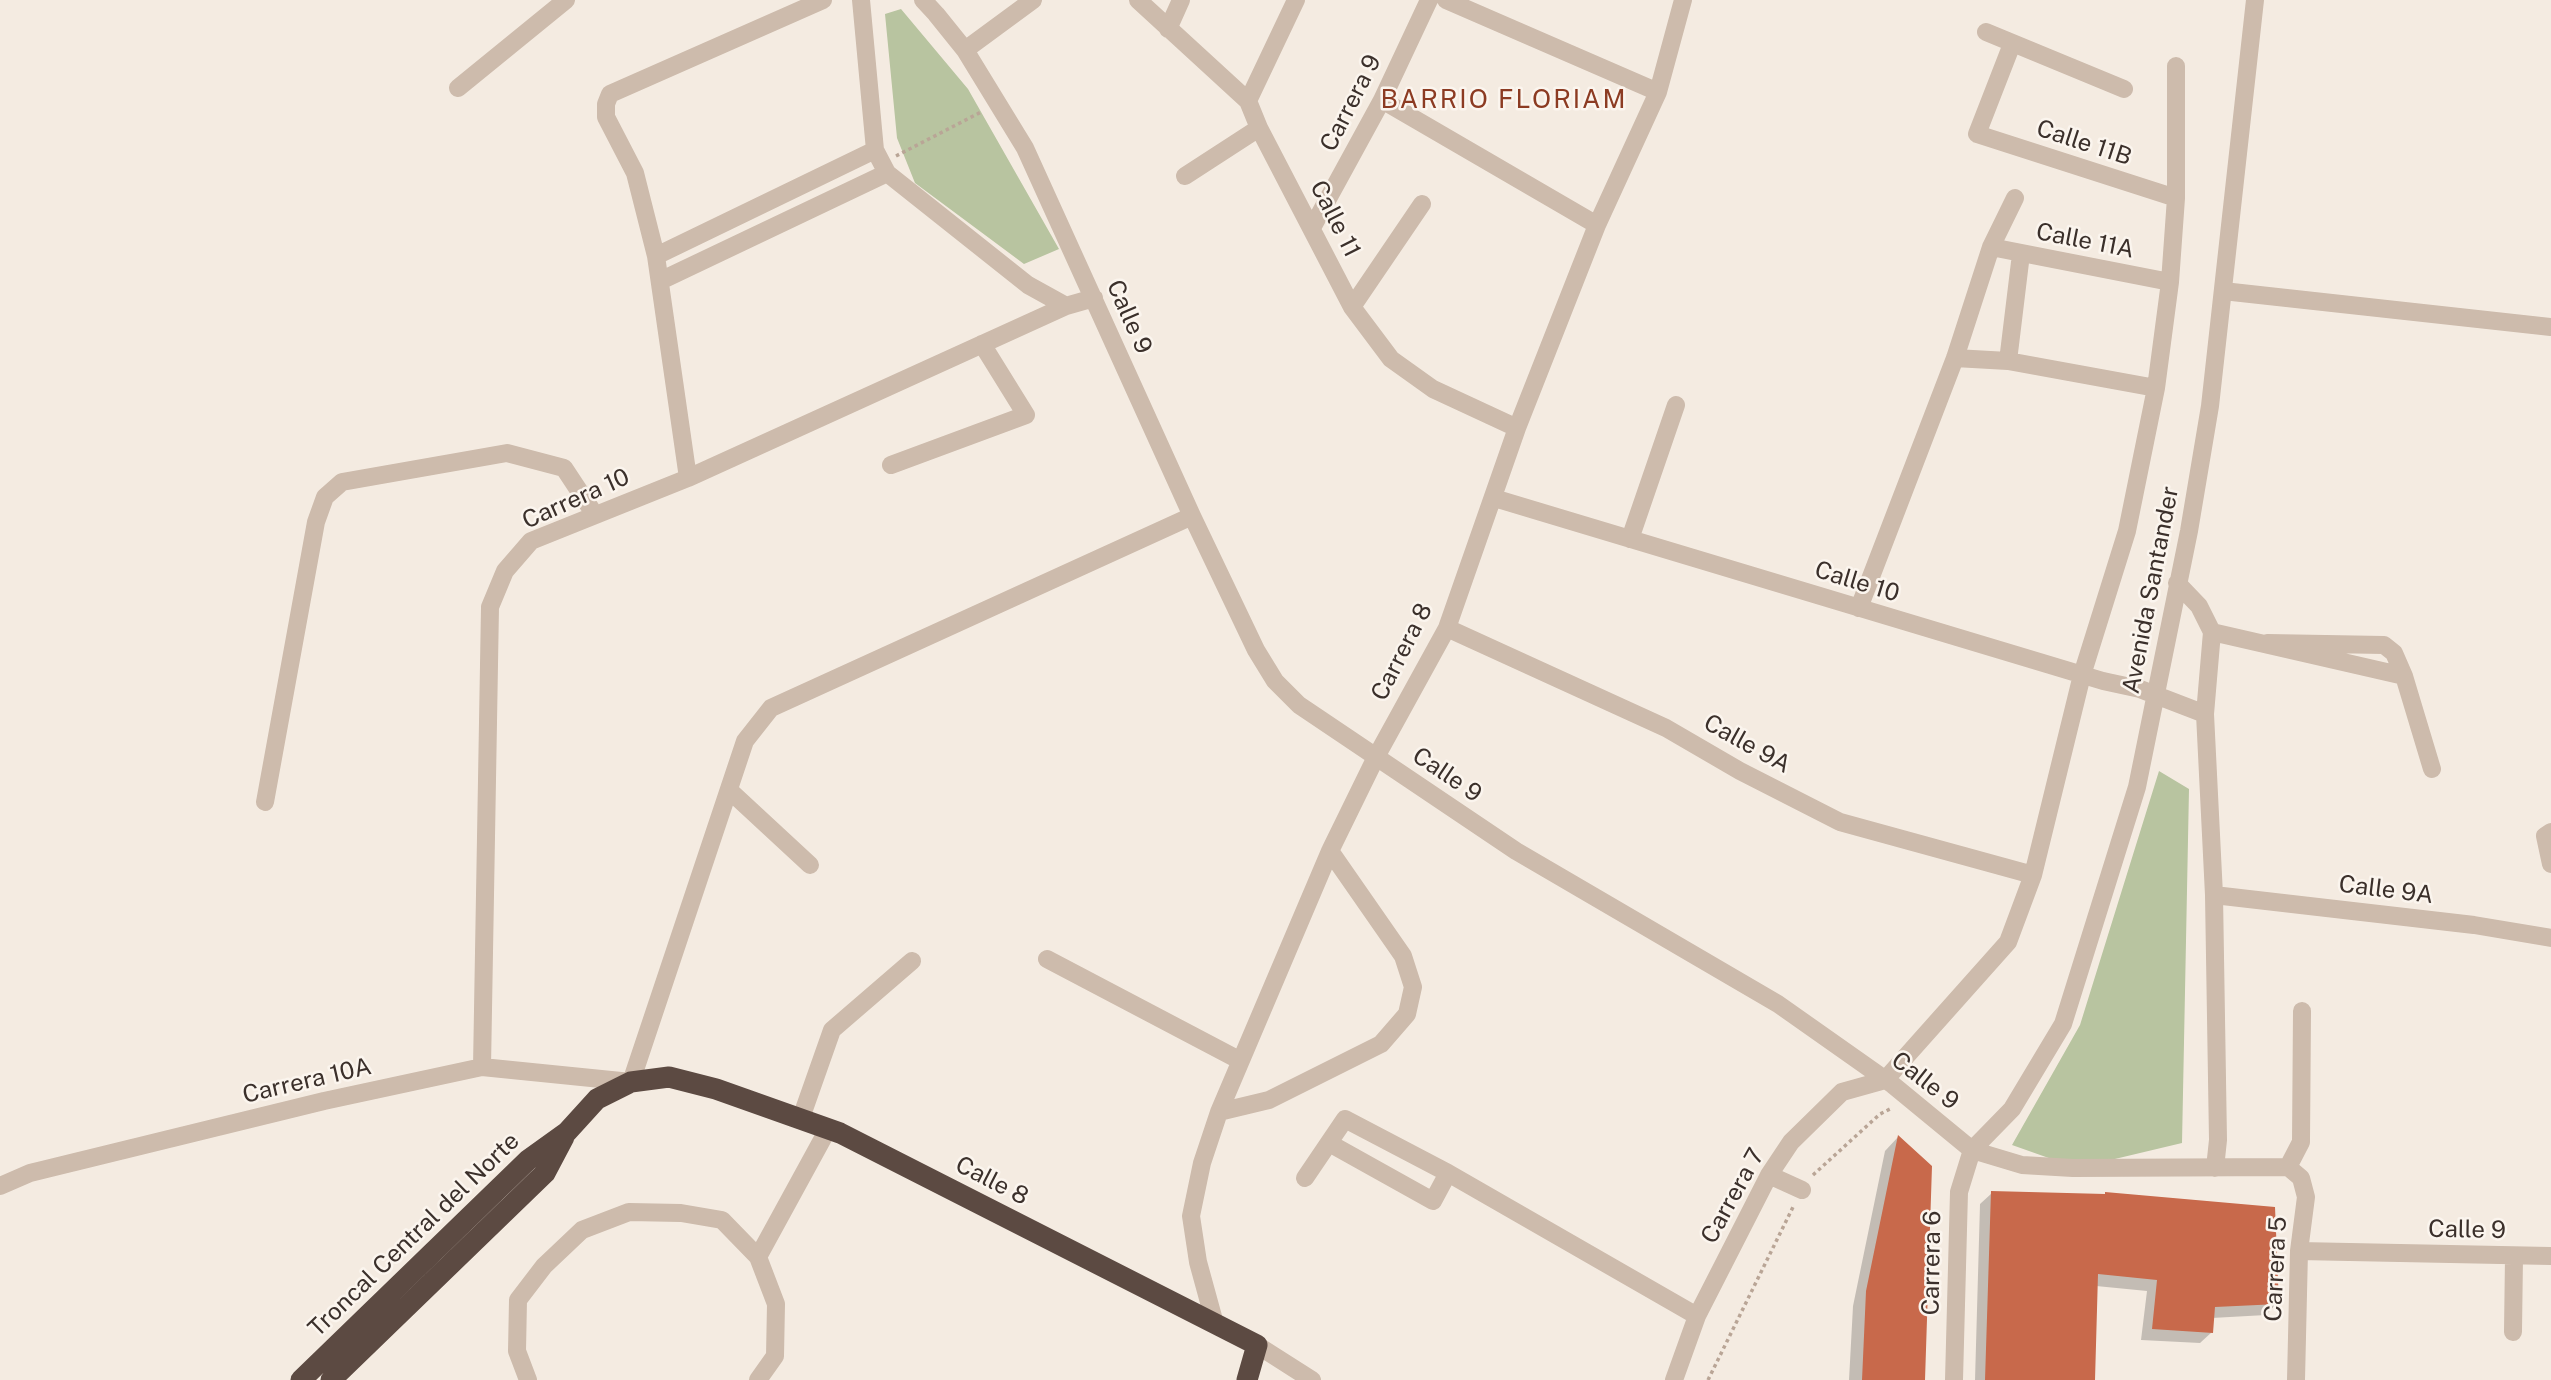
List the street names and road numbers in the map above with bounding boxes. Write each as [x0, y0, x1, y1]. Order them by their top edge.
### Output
street label: Carrera 9 [1314, 50, 1388, 156]
street label: Calle 11B [2033, 114, 2135, 172]
street label: Calle 11 [1304, 176, 1366, 262]
street label: Calle 11A [2034, 217, 2136, 265]
street label: Calle 9 [1100, 276, 1158, 358]
street label: Carrera 10 [518, 463, 634, 535]
street label: Avenida Santander [2117, 484, 2185, 696]
street label: Calle 10 [1811, 555, 1903, 609]
street label: Carrera 8 [1365, 599, 1439, 705]
street label: Calle 9A [1699, 708, 1795, 780]
street label: Calle 9 [1407, 741, 1487, 809]
street label: Calle 9A [2337, 870, 2435, 910]
street label: Calle 9 [1886, 1046, 1964, 1116]
street label: Carrera 10A [240, 1052, 374, 1110]
street label: Troncal Central del Norte [303, 1127, 525, 1343]
street label: Carrera 7 [1695, 1143, 1771, 1249]
street label: Calle 8 [951, 1150, 1033, 1212]
street label: Carrera 6 [1917, 1210, 1947, 1316]
street label: Calle 9 [2428, 1215, 2506, 1245]
street label: Carrera 5 [2259, 1216, 2293, 1322]

